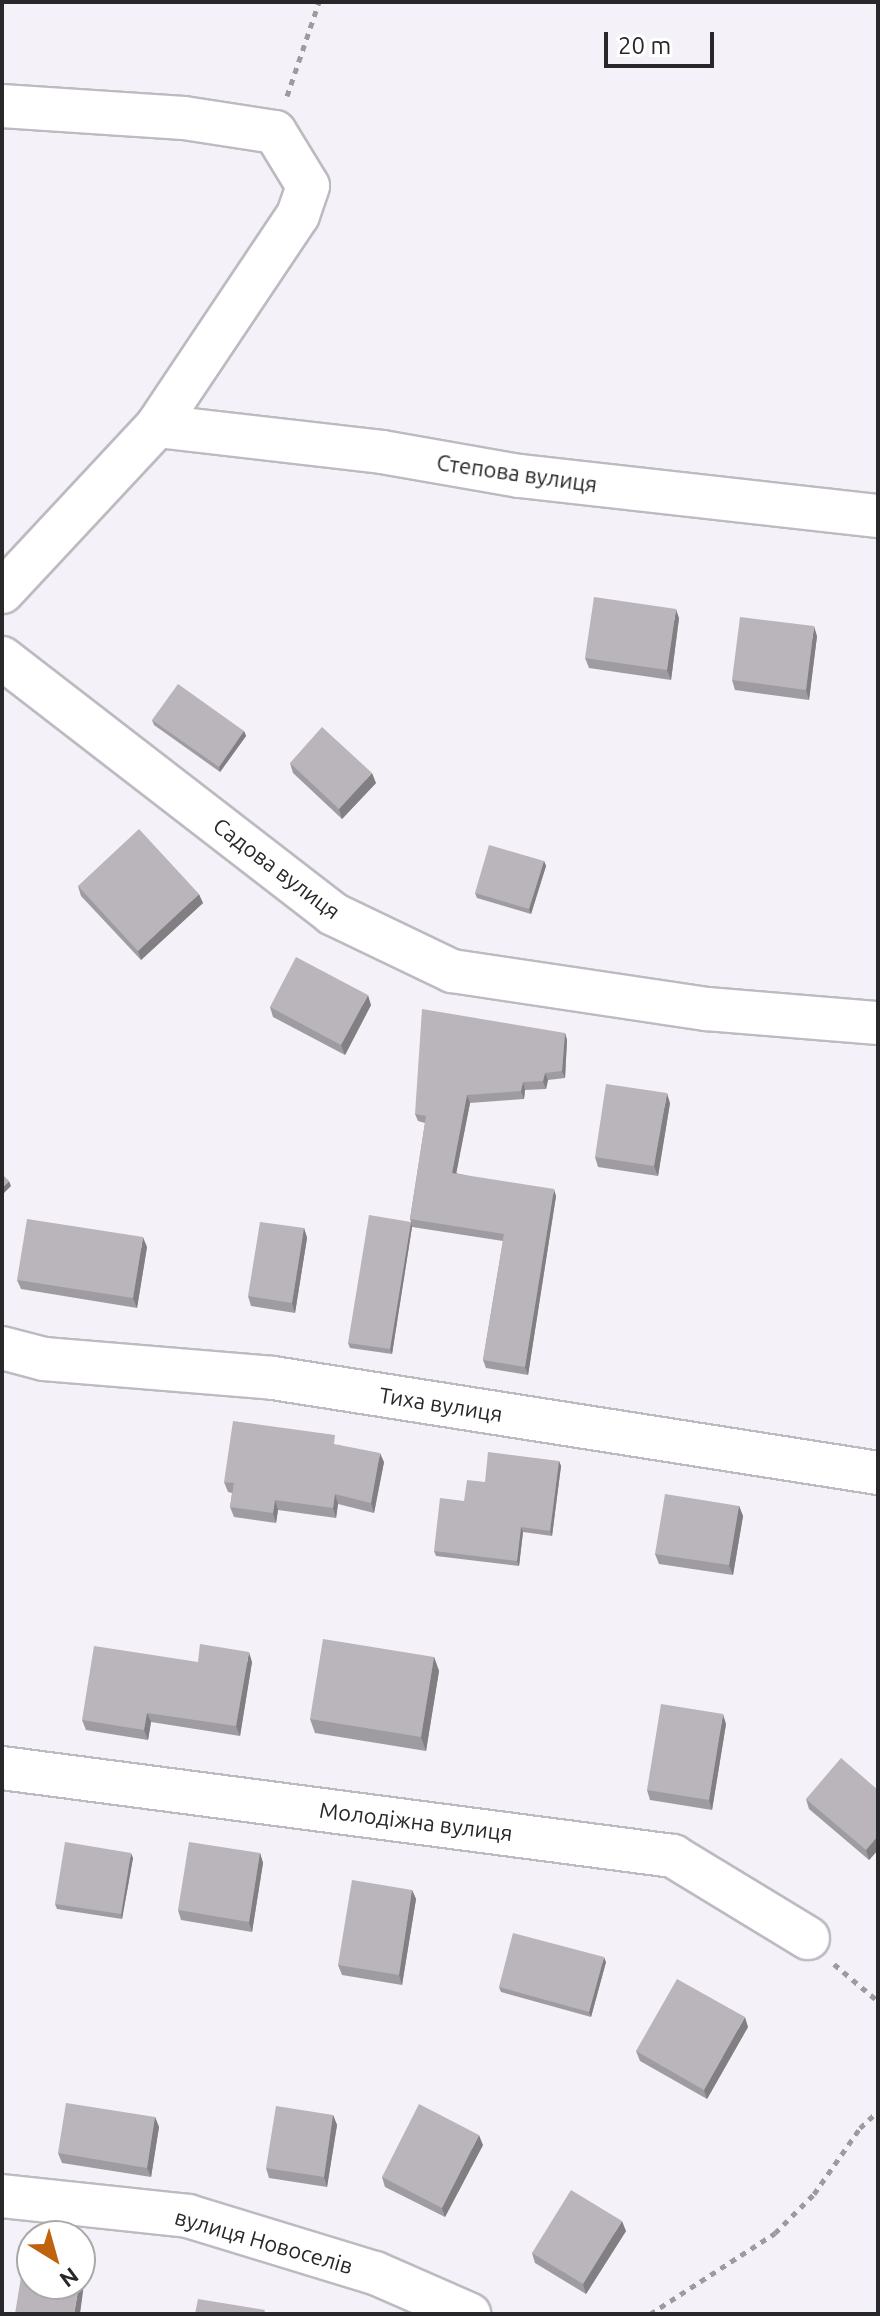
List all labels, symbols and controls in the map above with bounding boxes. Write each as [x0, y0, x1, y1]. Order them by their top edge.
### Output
scale bar [608, 16, 718, 66]
text: 20 m [618, 32, 671, 59]
street label: Степова вулиця [435, 449, 599, 497]
street label: Садова вулиця [208, 812, 346, 924]
street label: Тиха вулиця [378, 1381, 504, 1427]
street label: Молодіжна вулиця [318, 1796, 514, 1846]
street label: вулиця Новоселів [172, 2203, 356, 2279]
north arrow [16, 2220, 96, 2300]
text: N [55, 2263, 84, 2293]

